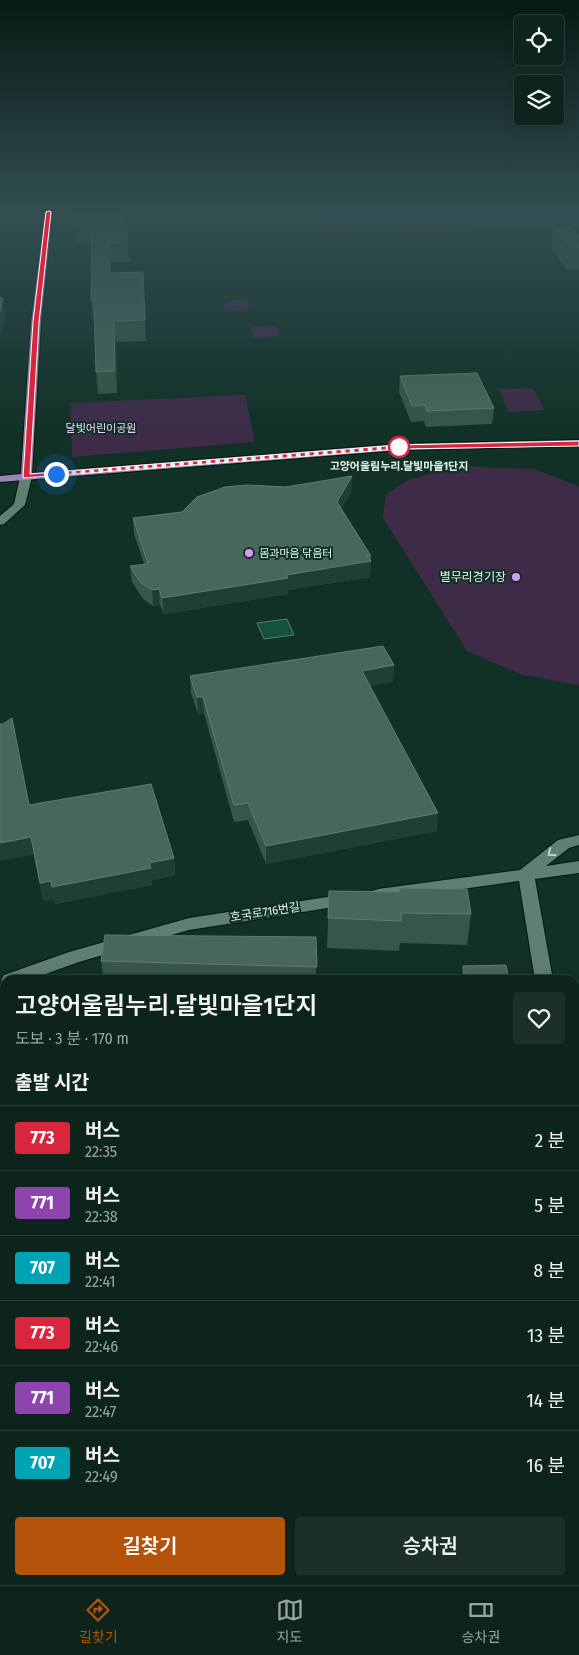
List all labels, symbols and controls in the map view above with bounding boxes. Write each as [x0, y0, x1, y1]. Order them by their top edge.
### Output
map controls [514, 15, 564, 125]
button: locate [514, 15, 564, 65]
button: layers [514, 75, 564, 125]
park label: 달빛어린이공원 [66, 422, 136, 435]
marker: 고양어울림누리.달빛마을1단지 [388, 436, 410, 458]
place label: 고양어울림누리.달빛마을1단지 [330, 460, 468, 473]
your location [44, 462, 69, 487]
marker: 몸과마음 닦음터 [243, 547, 255, 559]
place label: 몸과마음 닦음터 [259, 547, 332, 560]
place label: 별무리경기장 [440, 570, 506, 584]
marker: 별무리경기장 [510, 571, 522, 583]
one-way arrow [548, 848, 557, 856]
street label: 호국로716번길 [229, 900, 301, 924]
text: 고양어울림누리.달빛마을1단지 [15, 992, 317, 1020]
button: heart [513, 992, 565, 1044]
text: 도보 · 3 분 · 170 m [15, 1029, 129, 1048]
text: 출발 시간 [15, 1071, 89, 1094]
text: 버스 [85, 1119, 120, 1142]
text: 773 [31, 1127, 54, 1149]
text: 2 분 [535, 1129, 565, 1152]
text: 22:35 [85, 1142, 117, 1161]
text: 버스 [85, 1184, 120, 1207]
text: 771 [31, 1192, 54, 1214]
text: 5 분 [534, 1194, 565, 1217]
text: 22:38 [85, 1207, 118, 1226]
text: 버스 [85, 1249, 120, 1272]
text: 707 [30, 1257, 55, 1279]
text: 8 분 [534, 1259, 565, 1282]
text: 22:41 [85, 1272, 116, 1291]
text: 버스 [85, 1314, 120, 1337]
text: 773 [31, 1322, 54, 1344]
text: 13 분 [527, 1324, 565, 1347]
text: 22:46 [85, 1337, 118, 1356]
text: 버스 [85, 1379, 120, 1402]
text: 771 [31, 1387, 54, 1409]
text: 14 분 [526, 1389, 565, 1412]
text: 22:47 [85, 1402, 116, 1421]
text: 버스 [85, 1444, 120, 1467]
text: 707 [30, 1452, 55, 1474]
text: 16 분 [526, 1454, 565, 1477]
text: 22:49 [85, 1467, 118, 1486]
button: 길찾기 [15, 1517, 285, 1575]
button: 승차권 [295, 1517, 565, 1575]
tab: 길찾기 [79, 1596, 118, 1646]
tab: 지도 [276, 1596, 304, 1646]
tab: 승차권 [461, 1596, 500, 1646]

